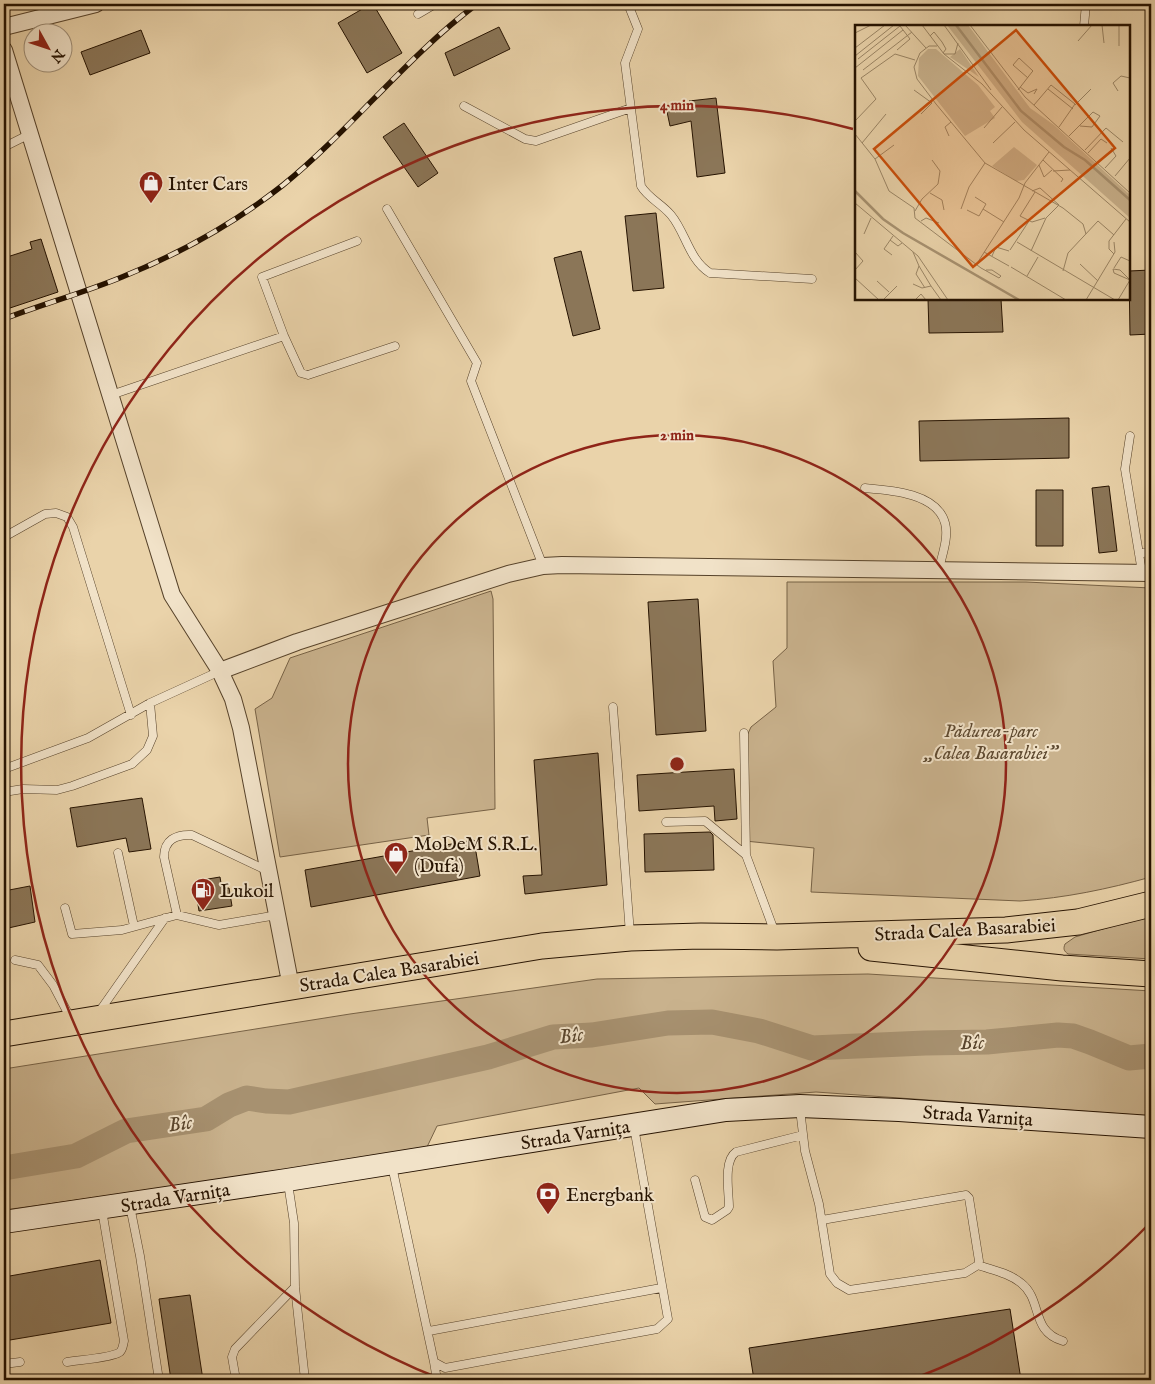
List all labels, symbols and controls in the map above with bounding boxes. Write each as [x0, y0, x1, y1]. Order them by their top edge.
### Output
north arrow [22, 22, 72, 72]
inset map [855, 25, 1130, 300]
text: N [46, 45, 69, 66]
text: 4 min [660, 96, 694, 115]
shop icon: Inter Cars [138, 170, 164, 204]
place label: Inter Cars [168, 173, 248, 197]
text: 2 min [660, 426, 694, 445]
park label: Pădurea-parc „Calea Basarabiei” [922, 720, 1060, 766]
centre of rings [668, 755, 686, 773]
place label: MoDeM S.R.L. (Dufa) [414, 833, 538, 879]
shop icon: MoDeM S.R.L. (Dufa) [383, 841, 409, 875]
fuel station icon: Lukoil [190, 877, 216, 911]
place label: Lukoil [220, 880, 275, 904]
street label: Strada Calea Basarabiei [874, 914, 1056, 948]
street label: Strada Calea Basarabiei [298, 947, 481, 999]
water label: Bîc [557, 1022, 586, 1051]
water label: Bîc [959, 1030, 986, 1057]
street label: Strada Varnița [922, 1101, 1034, 1133]
water label: Bîc [166, 1110, 195, 1139]
street label: Strada Varnița [519, 1115, 632, 1156]
street label: Strada Varnița [119, 1178, 232, 1219]
bank icon: Energbank [535, 1181, 561, 1215]
place label: Energbank [566, 1184, 655, 1208]

